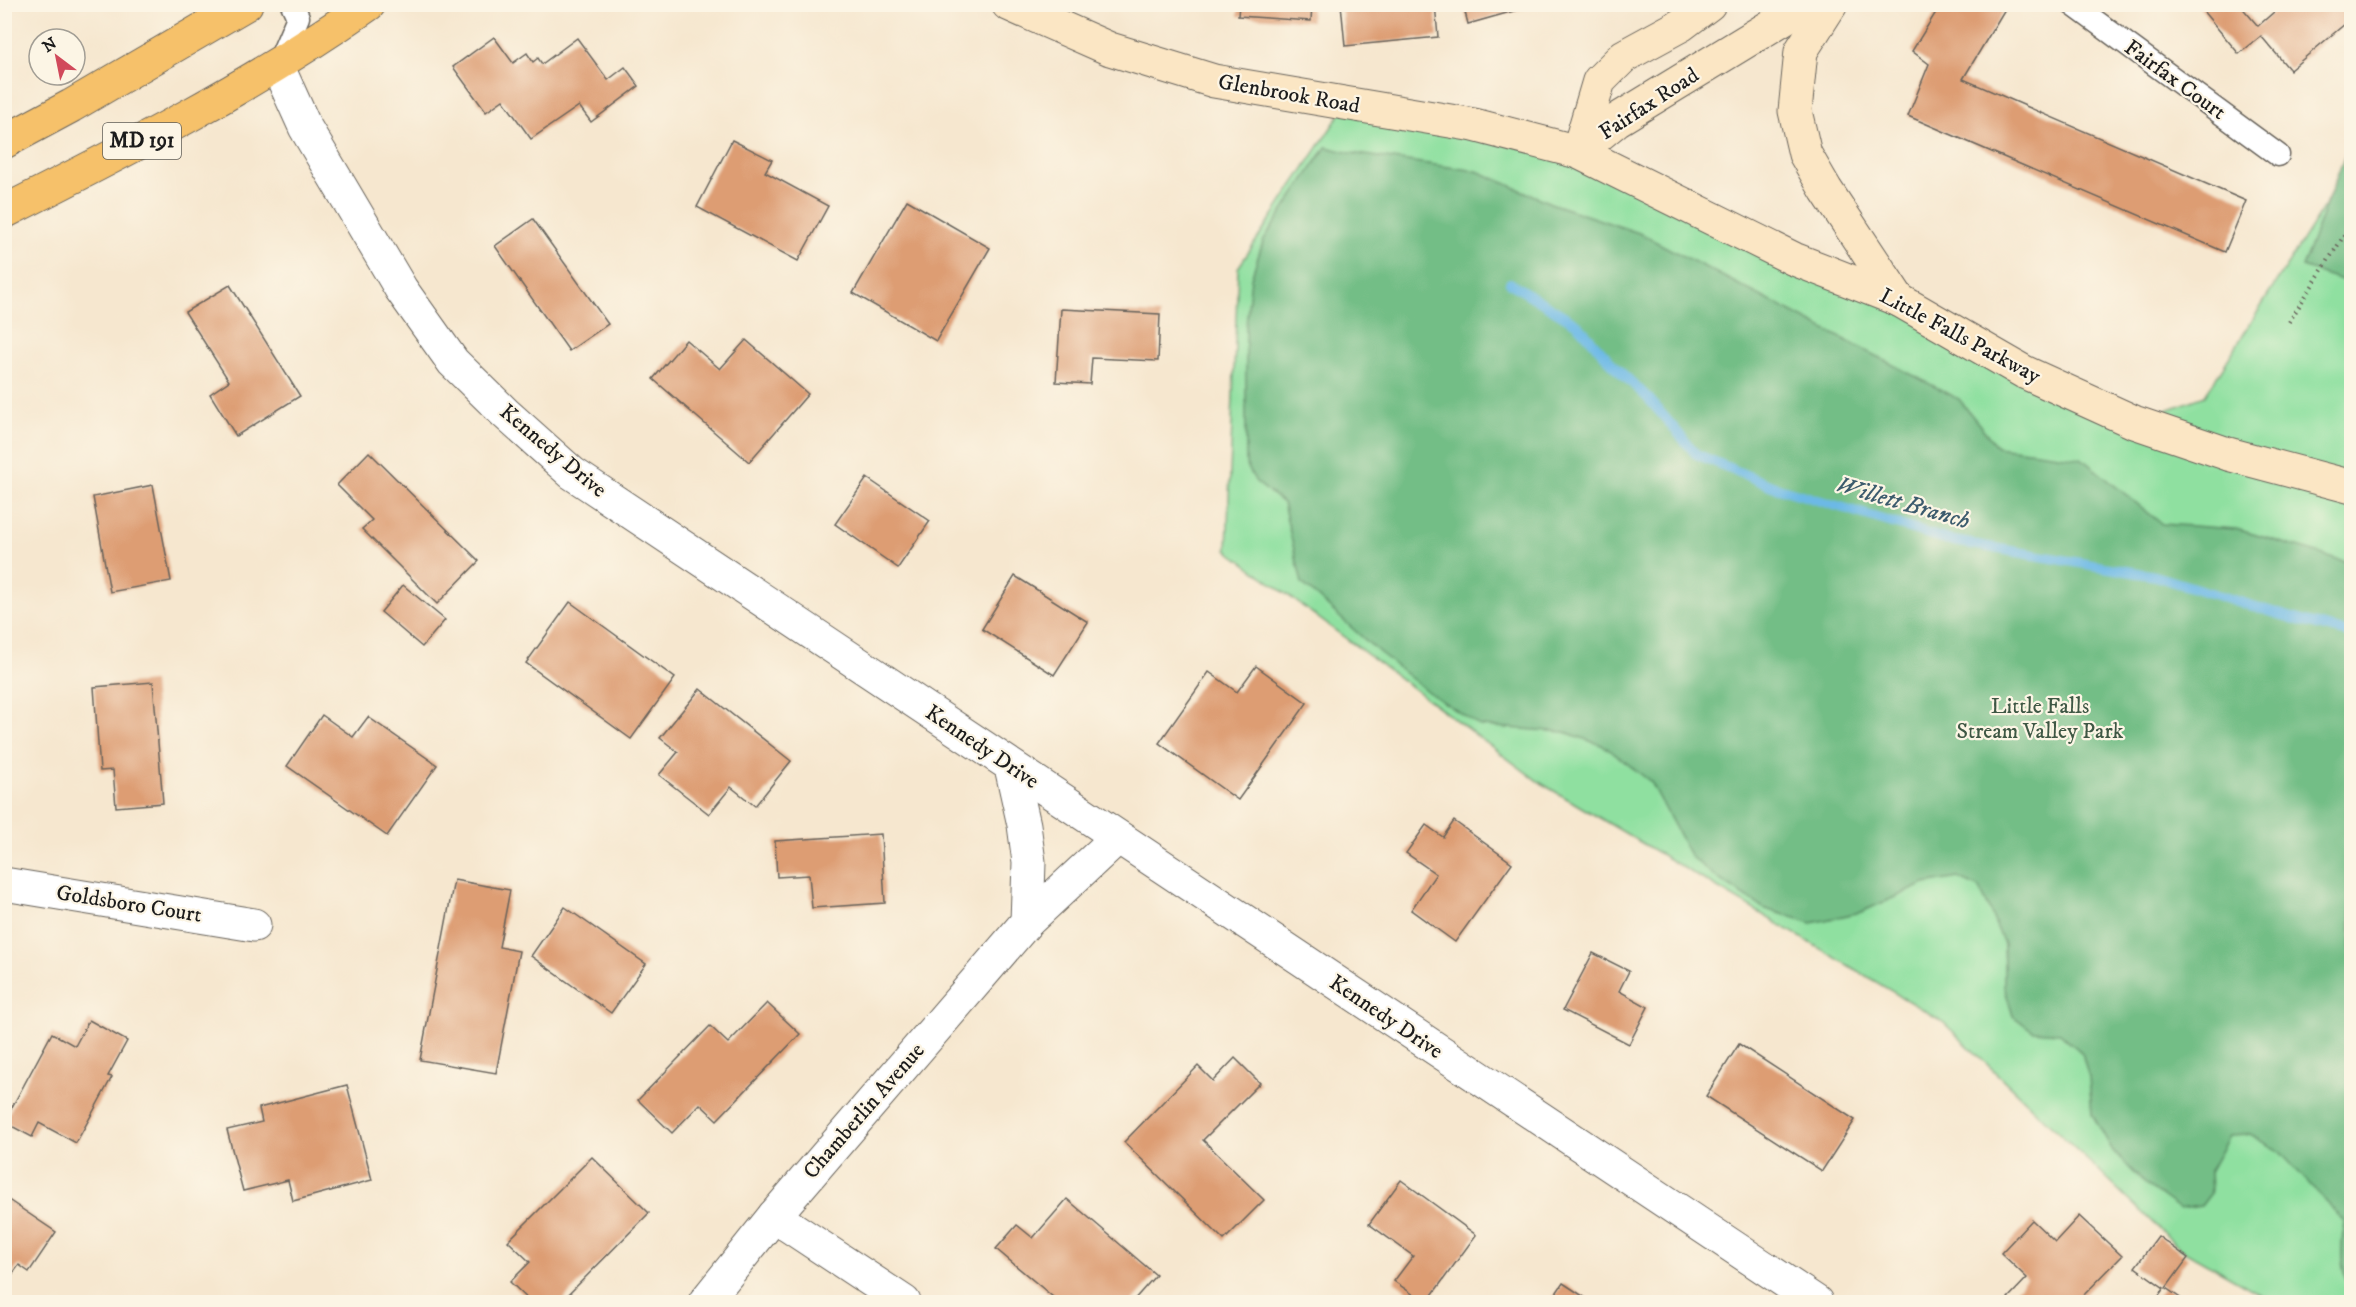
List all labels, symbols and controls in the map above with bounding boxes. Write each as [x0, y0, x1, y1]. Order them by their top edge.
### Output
north arrow [27, 27, 87, 87]
text: N [39, 33, 60, 57]
street label: Fairfax Court [2119, 34, 2231, 126]
street label: Fairfax Road [1594, 62, 1704, 146]
street label: Glenbrook Road [1216, 68, 1362, 120]
road number: MD 191 [103, 123, 181, 159]
street label: Little Falls Parkway [1875, 282, 2045, 390]
street label: Kennedy Drive [494, 398, 612, 504]
water label: Willett Branch [1833, 470, 1973, 536]
park label: Little Falls Stream Valley Park [1957, 693, 2124, 745]
street label: Kennedy Drive [920, 699, 1044, 795]
street label: Goldsboro Court [54, 879, 204, 929]
street label: Kennedy Drive [1324, 969, 1448, 1065]
street label: Chamberlin Avenue [798, 1037, 930, 1185]

